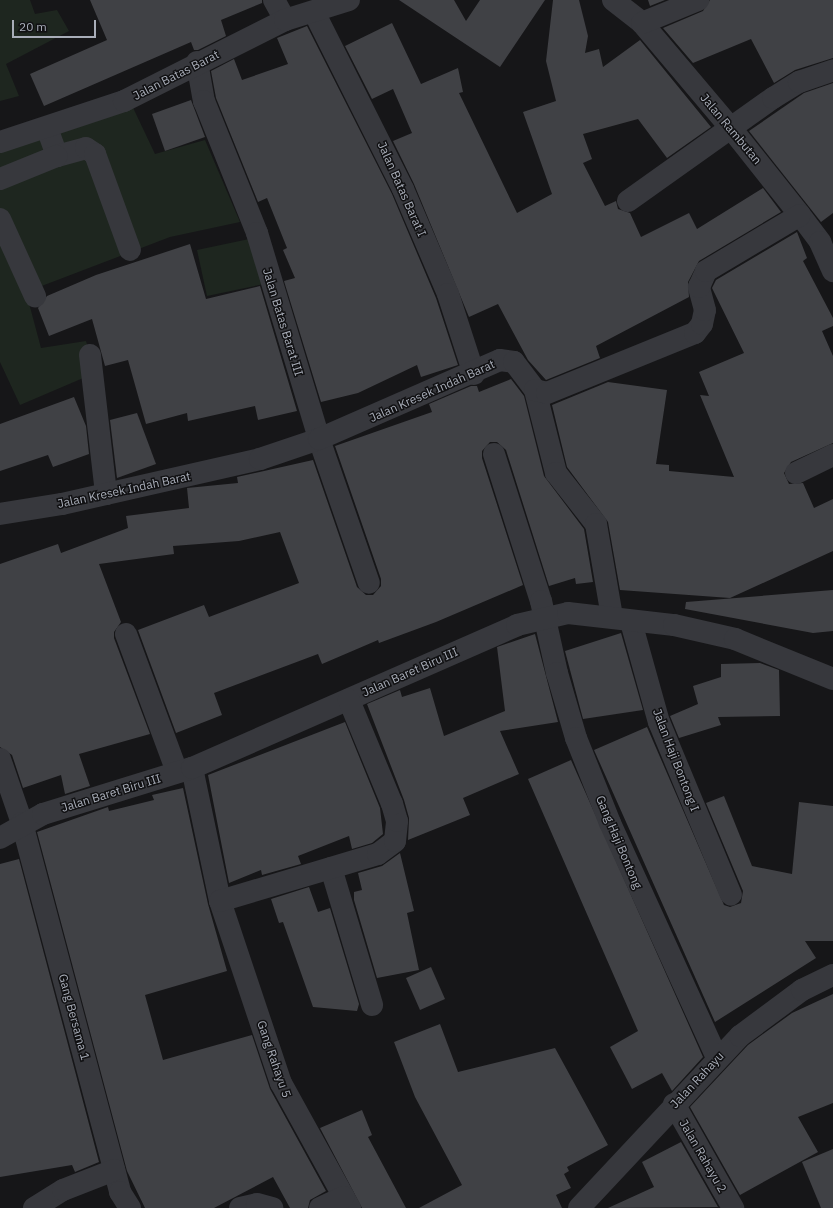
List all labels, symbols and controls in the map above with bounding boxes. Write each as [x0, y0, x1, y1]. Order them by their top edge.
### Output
scale bar [14, 12, 98, 38]
text: 20 m [19, 19, 47, 34]
street label: Jalan Batas Barat [131, 47, 221, 103]
street label: Jalan Rambutan [697, 91, 765, 167]
street label: Jalan Batas Barat I [375, 139, 429, 239]
street label: Jalan Batas Barat III [260, 266, 306, 378]
street label: Jalan Kresek Indah Barat [367, 357, 497, 425]
street label: Jalan Kresek Indah Barat [56, 469, 192, 511]
street label: Jalan Baret Biru III [360, 644, 460, 700]
street label: Jalan Haji Bontong I [650, 707, 702, 813]
street label: Jalan Baret Biru III [59, 771, 163, 815]
street label: Gang Haji Bontong [593, 793, 645, 891]
street label: Gang Bersama 1 [56, 972, 92, 1062]
street label: Gang Rahayu 5 [254, 1019, 294, 1099]
street label: Jalan Rahayu [667, 1049, 727, 1111]
street label: Jalan Rahayu 2 [676, 1117, 730, 1195]

